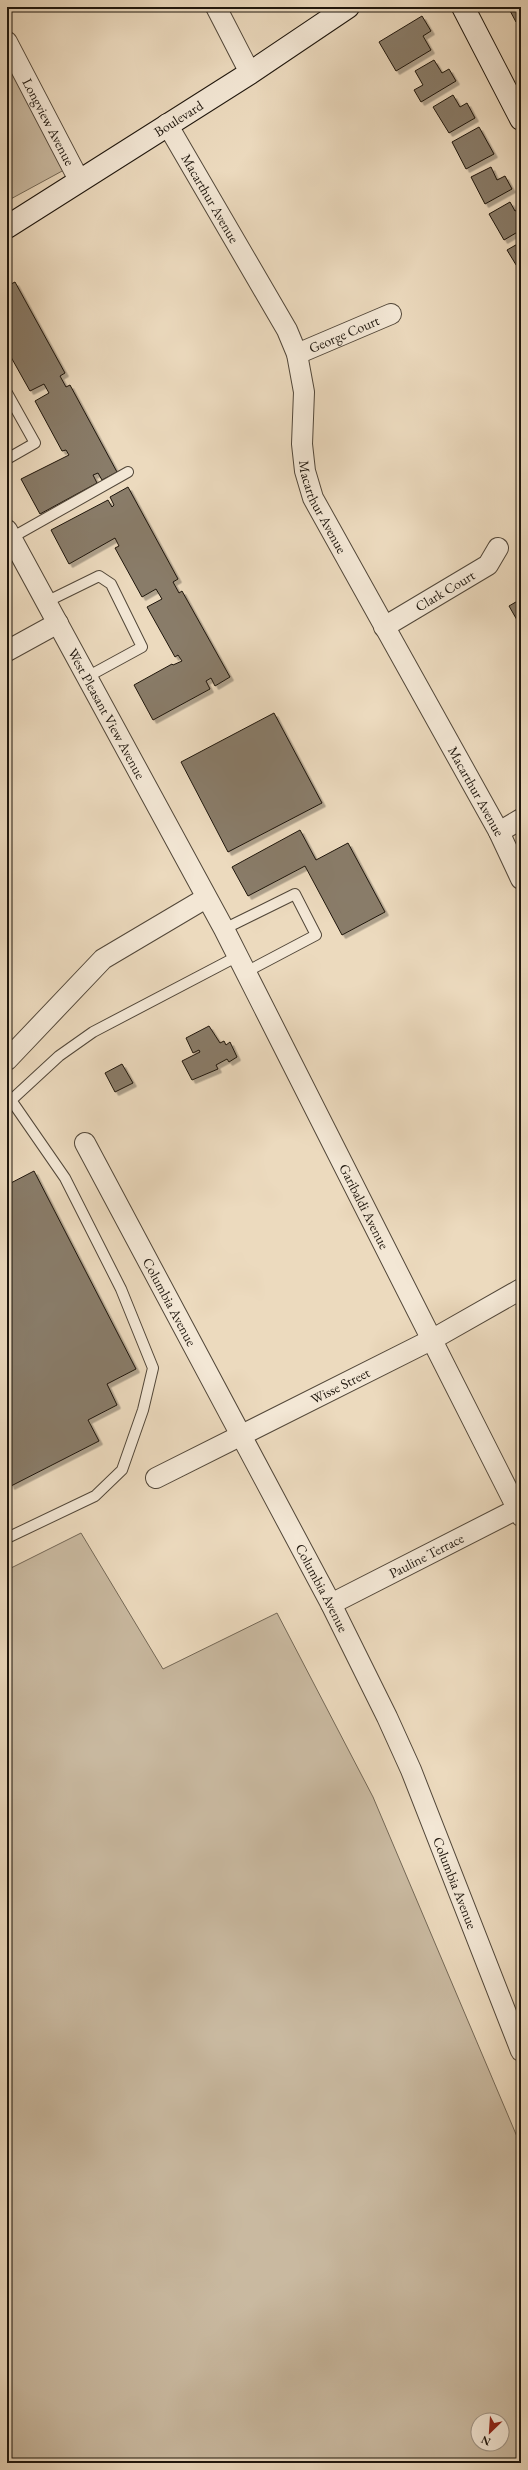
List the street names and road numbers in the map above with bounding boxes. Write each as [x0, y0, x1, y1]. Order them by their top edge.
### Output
street label: Longview Avenue [18, 75, 79, 169]
street label: Boulevard [151, 96, 207, 141]
street label: Macarthur Avenue [177, 150, 244, 247]
street label: George Court [306, 311, 382, 357]
street label: Macarthur Avenue [295, 460, 351, 557]
street label: Clark Court [412, 566, 479, 615]
street label: West Pleasant View Avenue [64, 645, 150, 783]
street label: Macarthur Avenue [444, 743, 509, 839]
street label: Garibaldi Avenue [335, 1161, 394, 1253]
street label: Columbia Avenue [139, 1254, 201, 1350]
street label: Wisse Street [307, 1363, 373, 1408]
street label: Pauline Terrace [386, 1529, 467, 1582]
street label: Columbia Avenue [291, 1540, 353, 1636]
street label: Columbia Avenue [429, 1834, 482, 1932]

